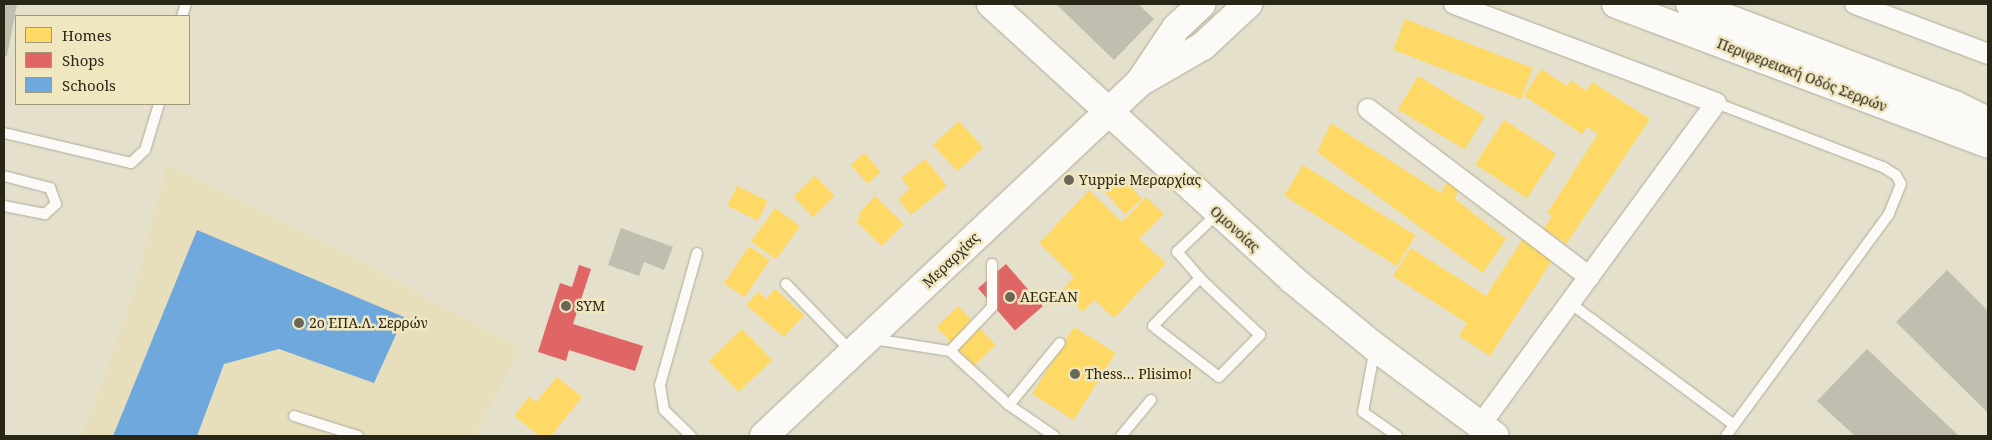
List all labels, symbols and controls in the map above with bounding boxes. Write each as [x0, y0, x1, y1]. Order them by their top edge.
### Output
legend [15, 15, 190, 105]
text: Homes [62, 25, 112, 45]
street label: Περιφερειακή Οδός Σερρών [1715, 35, 1889, 115]
text: Shops [62, 50, 104, 70]
text: Schools [62, 75, 116, 95]
place label: Yuppie Μεραρχίας [1079, 172, 1201, 188]
marker: Yuppie Μεραρχίας [1063, 174, 1075, 186]
street label: Ομονοίας [1207, 202, 1263, 256]
street label: Μεραρχίας [919, 229, 983, 291]
place label: AEGEAN [1020, 289, 1078, 305]
marker: AEGEAN [1004, 291, 1016, 303]
place label: SYM [576, 298, 605, 314]
marker: SYM [560, 300, 572, 312]
place label: 2ο ΕΠΑ.Λ. Σερρών [309, 315, 428, 331]
marker: 2ο ΕΠΑ.Λ. Σερρών [293, 317, 305, 329]
place label: Thess… Plisimo! [1085, 366, 1192, 382]
marker: Thess… Plisimo! [1069, 368, 1081, 380]

